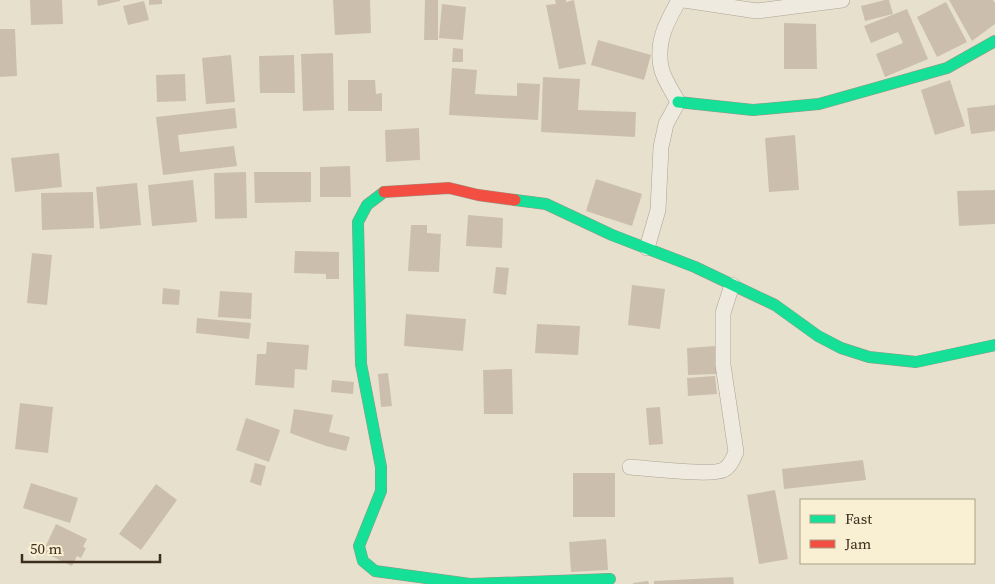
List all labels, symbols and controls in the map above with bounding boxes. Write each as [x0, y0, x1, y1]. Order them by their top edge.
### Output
legend [800, 499, 975, 564]
text: Fast [845, 508, 872, 529]
scale bar [22, 532, 160, 564]
text: Jam [844, 533, 872, 554]
text: 50 m [30, 538, 62, 559]

